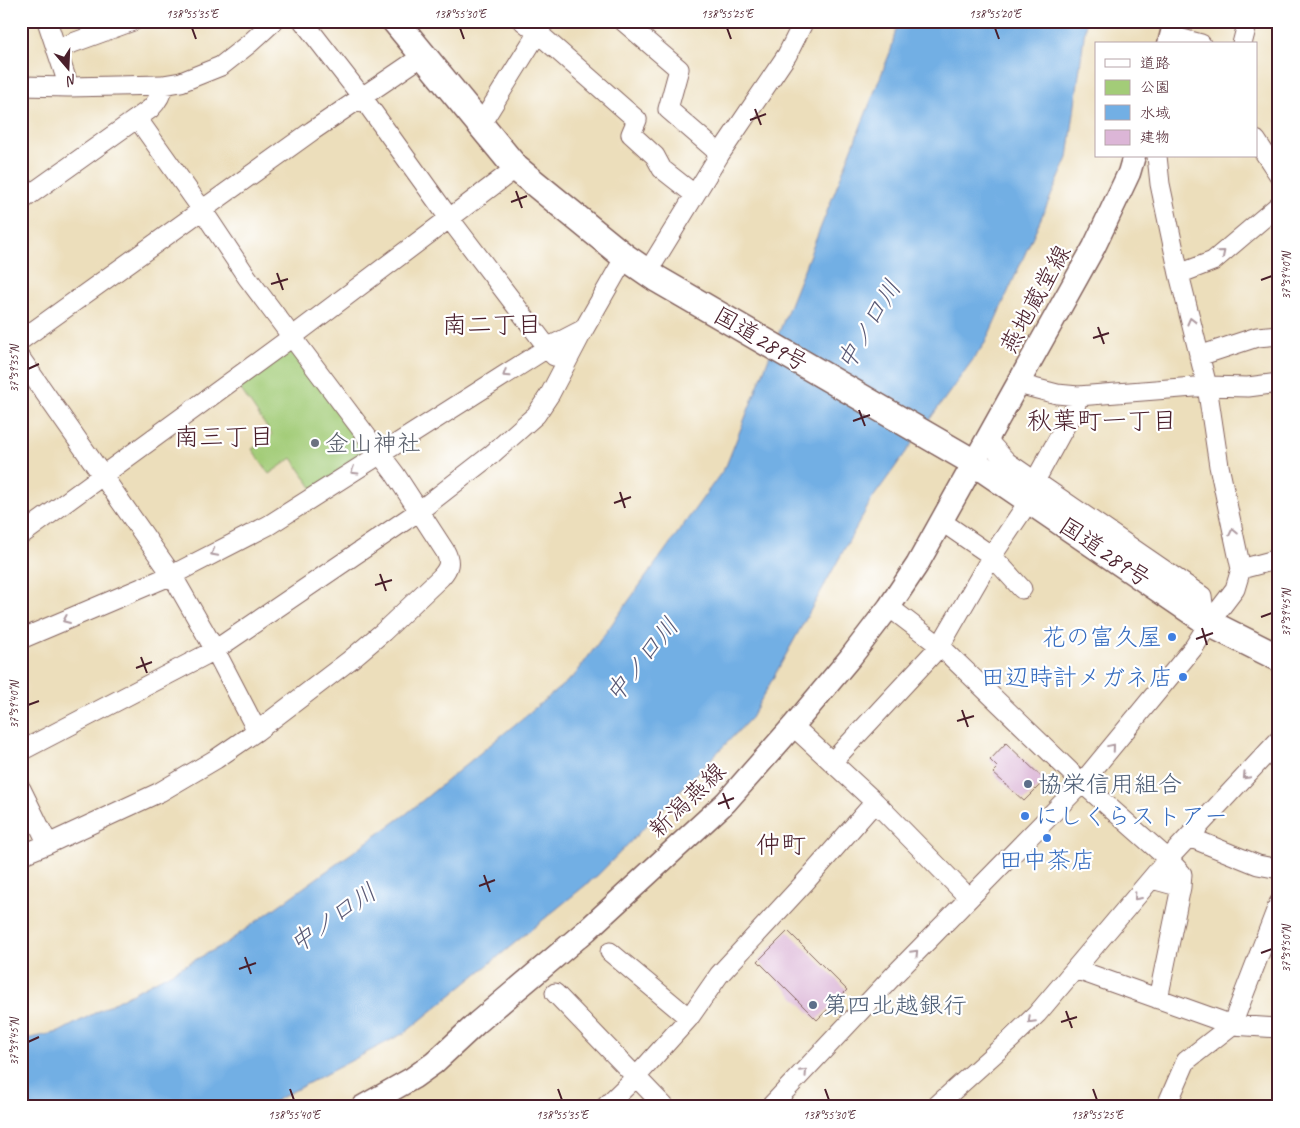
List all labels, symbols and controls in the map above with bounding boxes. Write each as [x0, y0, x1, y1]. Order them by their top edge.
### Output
text: 138°55'35"E [166, 6, 220, 22]
text: 138°55'30"E [434, 6, 488, 22]
text: 138°55'25"E [701, 6, 755, 22]
text: 138°55'20"E [969, 6, 1023, 22]
north arrow [42, 42, 92, 92]
legend [1095, 42, 1258, 158]
text: 道路 [1140, 54, 1170, 73]
text: N [63, 70, 79, 90]
text: 公園 [1140, 78, 1170, 97]
text: 水域 [1140, 104, 1170, 123]
text: 建物 [1140, 128, 1170, 147]
street label: 燕地蔵堂線 [993, 239, 1077, 359]
one-way arrow [1217, 249, 1226, 258]
text: 37°39'40"N [1278, 251, 1294, 300]
water label: 中ノ口川 [830, 274, 908, 376]
street label: 国道289号 [708, 300, 814, 378]
district label: 南二丁目 [442, 309, 542, 341]
one-way arrow [1186, 317, 1197, 326]
text: 37°39'35"N [6, 344, 22, 393]
one-way arrow [502, 368, 511, 377]
district label: 秋葉町一丁目 [1027, 405, 1177, 437]
district label: 南三丁目 [174, 421, 274, 453]
place label: 金山神社 [325, 428, 421, 458]
marker: 金山神社 [309, 437, 321, 449]
one-way arrow [351, 465, 360, 474]
street label: 国道289号 [1053, 510, 1157, 594]
one-way arrow [1228, 528, 1239, 537]
one-way arrow [210, 547, 219, 557]
text: 37°39'45"N [1278, 588, 1294, 637]
water label: 中ノ口川 [598, 611, 686, 709]
one-way arrow [62, 613, 71, 624]
place label: 花の富久屋 [1042, 622, 1162, 652]
marker: 花の富久屋 [1166, 631, 1178, 643]
place label: 田辺時計メガネ店 [981, 662, 1173, 692]
marker: 田辺時計メガネ店 [1177, 671, 1189, 683]
text: 37°39'40"N [6, 680, 22, 729]
one-way arrow [1106, 744, 1114, 753]
street label: 新潟燕線 [642, 756, 732, 844]
place label: 協栄信用組合 [1038, 769, 1182, 799]
one-way arrow [1242, 770, 1251, 779]
marker: 協栄信用組合 [1022, 778, 1034, 790]
place label: にしくらストアー [1035, 801, 1228, 831]
marker: にしくらストアー [1019, 810, 1031, 822]
district label: 仲町 [756, 829, 806, 861]
marker: 田中茶店 [1041, 832, 1053, 844]
place label: 田中茶店 [999, 845, 1095, 875]
water label: 中ノ口川 [283, 876, 383, 960]
one-way arrow [1133, 891, 1142, 900]
text: 37°39'50"N [1278, 924, 1294, 973]
one-way arrow [910, 950, 919, 959]
place label: 第四北越銀行 [823, 990, 967, 1020]
marker: 第四北越銀行 [807, 999, 819, 1011]
one-way arrow [1027, 1014, 1036, 1023]
text: 37°39'45"N [6, 1017, 22, 1066]
one-way arrow [798, 1069, 807, 1078]
text: 138°55'40"E [268, 1107, 322, 1123]
text: 138°55'35"E [536, 1107, 590, 1123]
text: 138°55'30"E [803, 1107, 857, 1123]
text: 138°55'25"E [1071, 1107, 1125, 1123]

